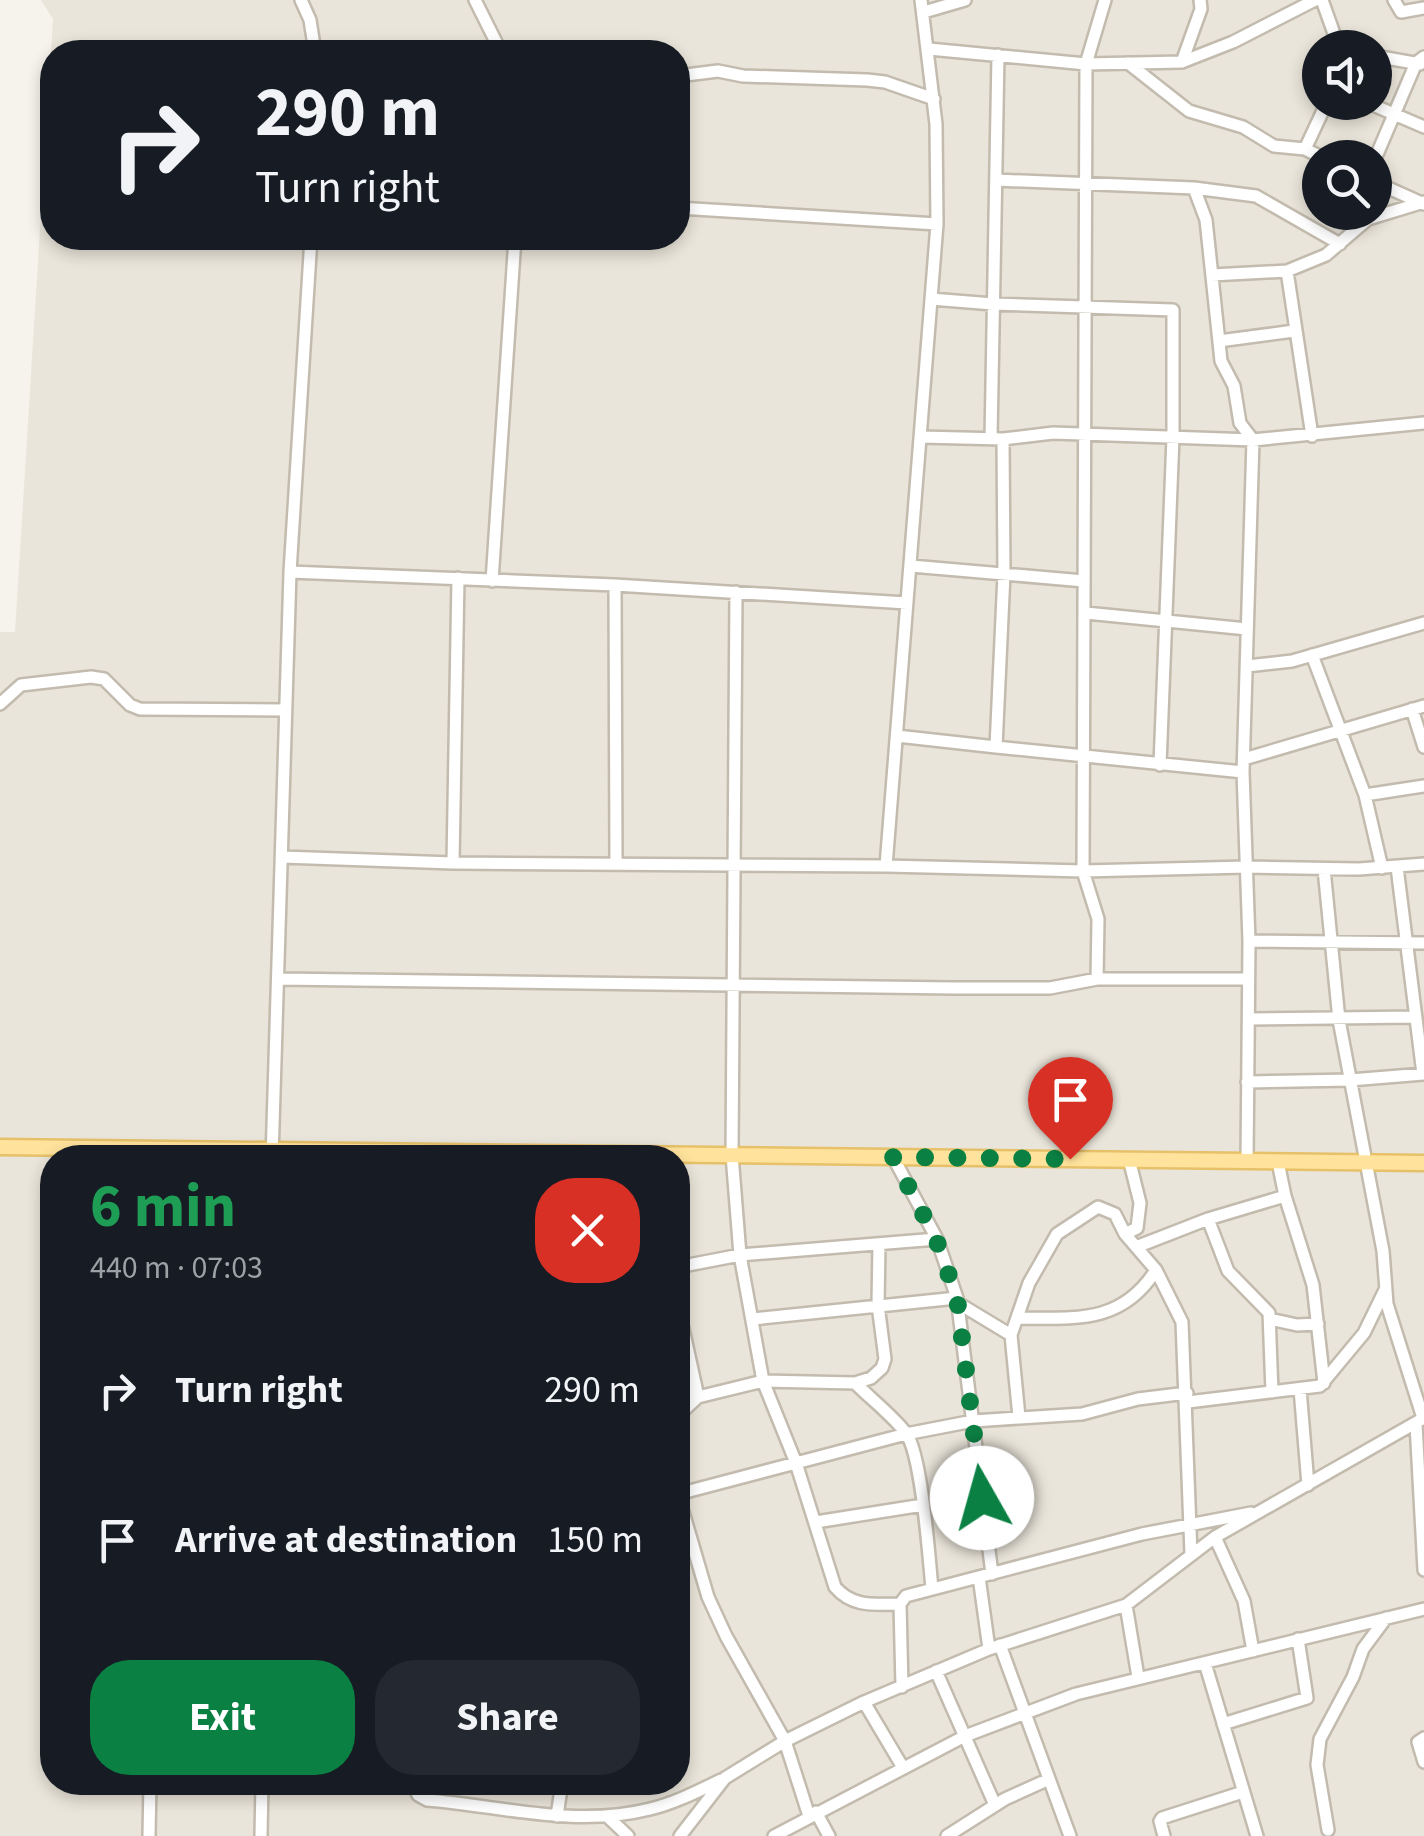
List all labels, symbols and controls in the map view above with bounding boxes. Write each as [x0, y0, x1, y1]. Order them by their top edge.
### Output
map controls [1302, 30, 1392, 230]
button: sound [1302, 30, 1392, 120]
text: 290 m [255, 63, 440, 163]
icon: right [90, 80, 220, 210]
button: search [1302, 140, 1392, 230]
text: Turn right [255, 156, 440, 220]
pin [1028, 1057, 1113, 1160]
icon: arrive [1043, 1072, 1098, 1127]
text: 6 min [90, 1165, 236, 1250]
button: close [535, 1178, 640, 1283]
text: 440 m · 07:03 [90, 1245, 263, 1291]
icon: right [90, 1363, 145, 1418]
text: Turn right [175, 1363, 343, 1417]
text: 290 m [544, 1363, 640, 1417]
position arrow [930, 1446, 1034, 1550]
icon: arrive [90, 1513, 145, 1568]
text: Arrive at destination [175, 1513, 517, 1567]
text: 150 m [547, 1513, 643, 1567]
button: Exit [90, 1660, 355, 1775]
button: Share [375, 1660, 640, 1775]

